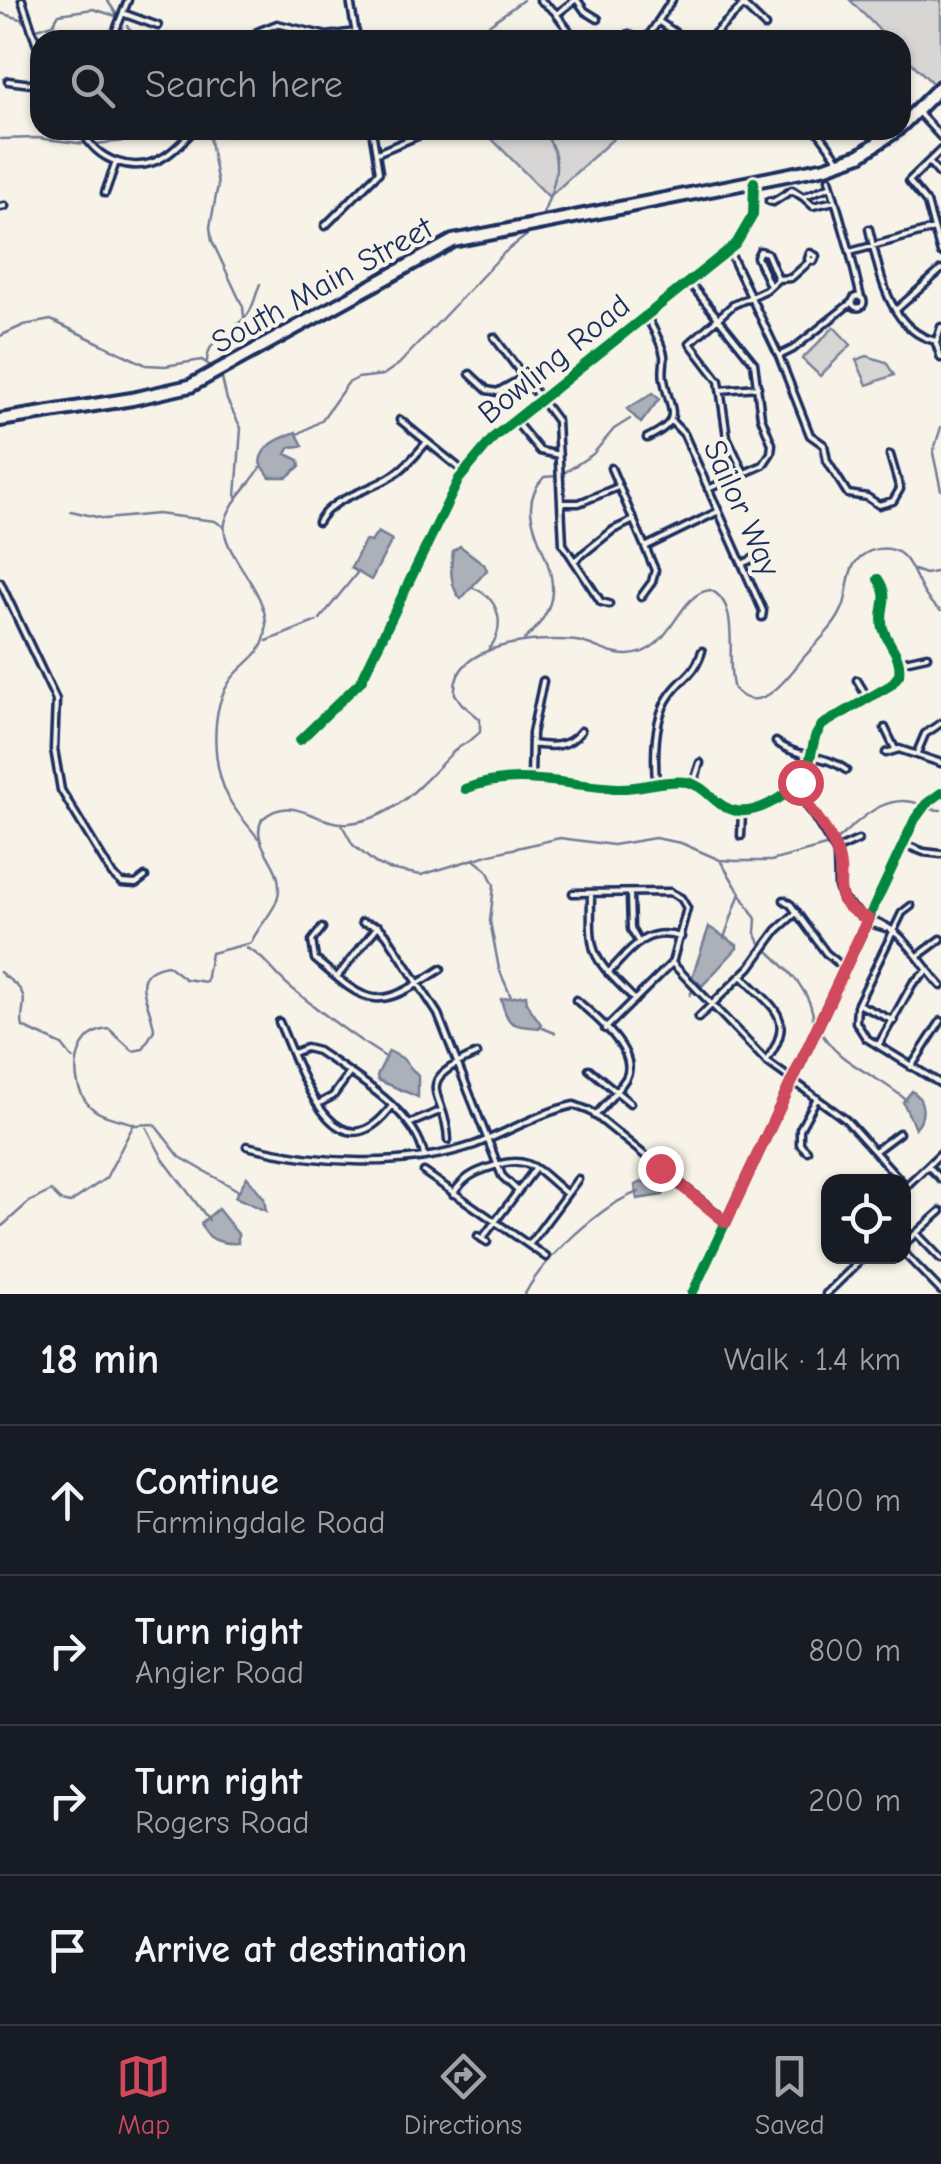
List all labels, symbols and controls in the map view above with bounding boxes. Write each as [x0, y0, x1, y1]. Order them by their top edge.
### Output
search box [30, 30, 911, 140]
icon: search [65, 58, 120, 113]
text: Search here [145, 63, 343, 107]
street label: South Main Street [205, 209, 440, 361]
street label: Bowling Road [471, 287, 637, 431]
street label: Sailor Way [696, 434, 789, 582]
route start [778, 760, 824, 806]
route end [638, 1146, 684, 1192]
map controls [821, 1174, 911, 1264]
button: locate [821, 1174, 911, 1264]
text: 18 min [40, 1335, 159, 1384]
text: Walk · 1.4 km [724, 1341, 901, 1378]
text: Continue [135, 1460, 279, 1504]
icon: ahead [40, 1473, 95, 1528]
text: 400 m [809, 1482, 901, 1519]
text: Farmingdale Road [135, 1504, 386, 1541]
text: Turn right [135, 1610, 302, 1654]
icon: right [40, 1623, 95, 1678]
text: 800 m [808, 1632, 901, 1669]
text: Angier Road [135, 1654, 304, 1691]
text: Turn right [135, 1760, 302, 1804]
icon: right [40, 1773, 95, 1828]
text: 200 m [808, 1782, 901, 1819]
text: Rogers Road [135, 1804, 309, 1841]
icon: arrive [40, 1923, 95, 1978]
text: Arrive at destination [135, 1928, 467, 1972]
tab: Map [116, 2049, 171, 2141]
tab: Directions [404, 2049, 522, 2141]
tab: Saved [755, 2049, 825, 2141]

